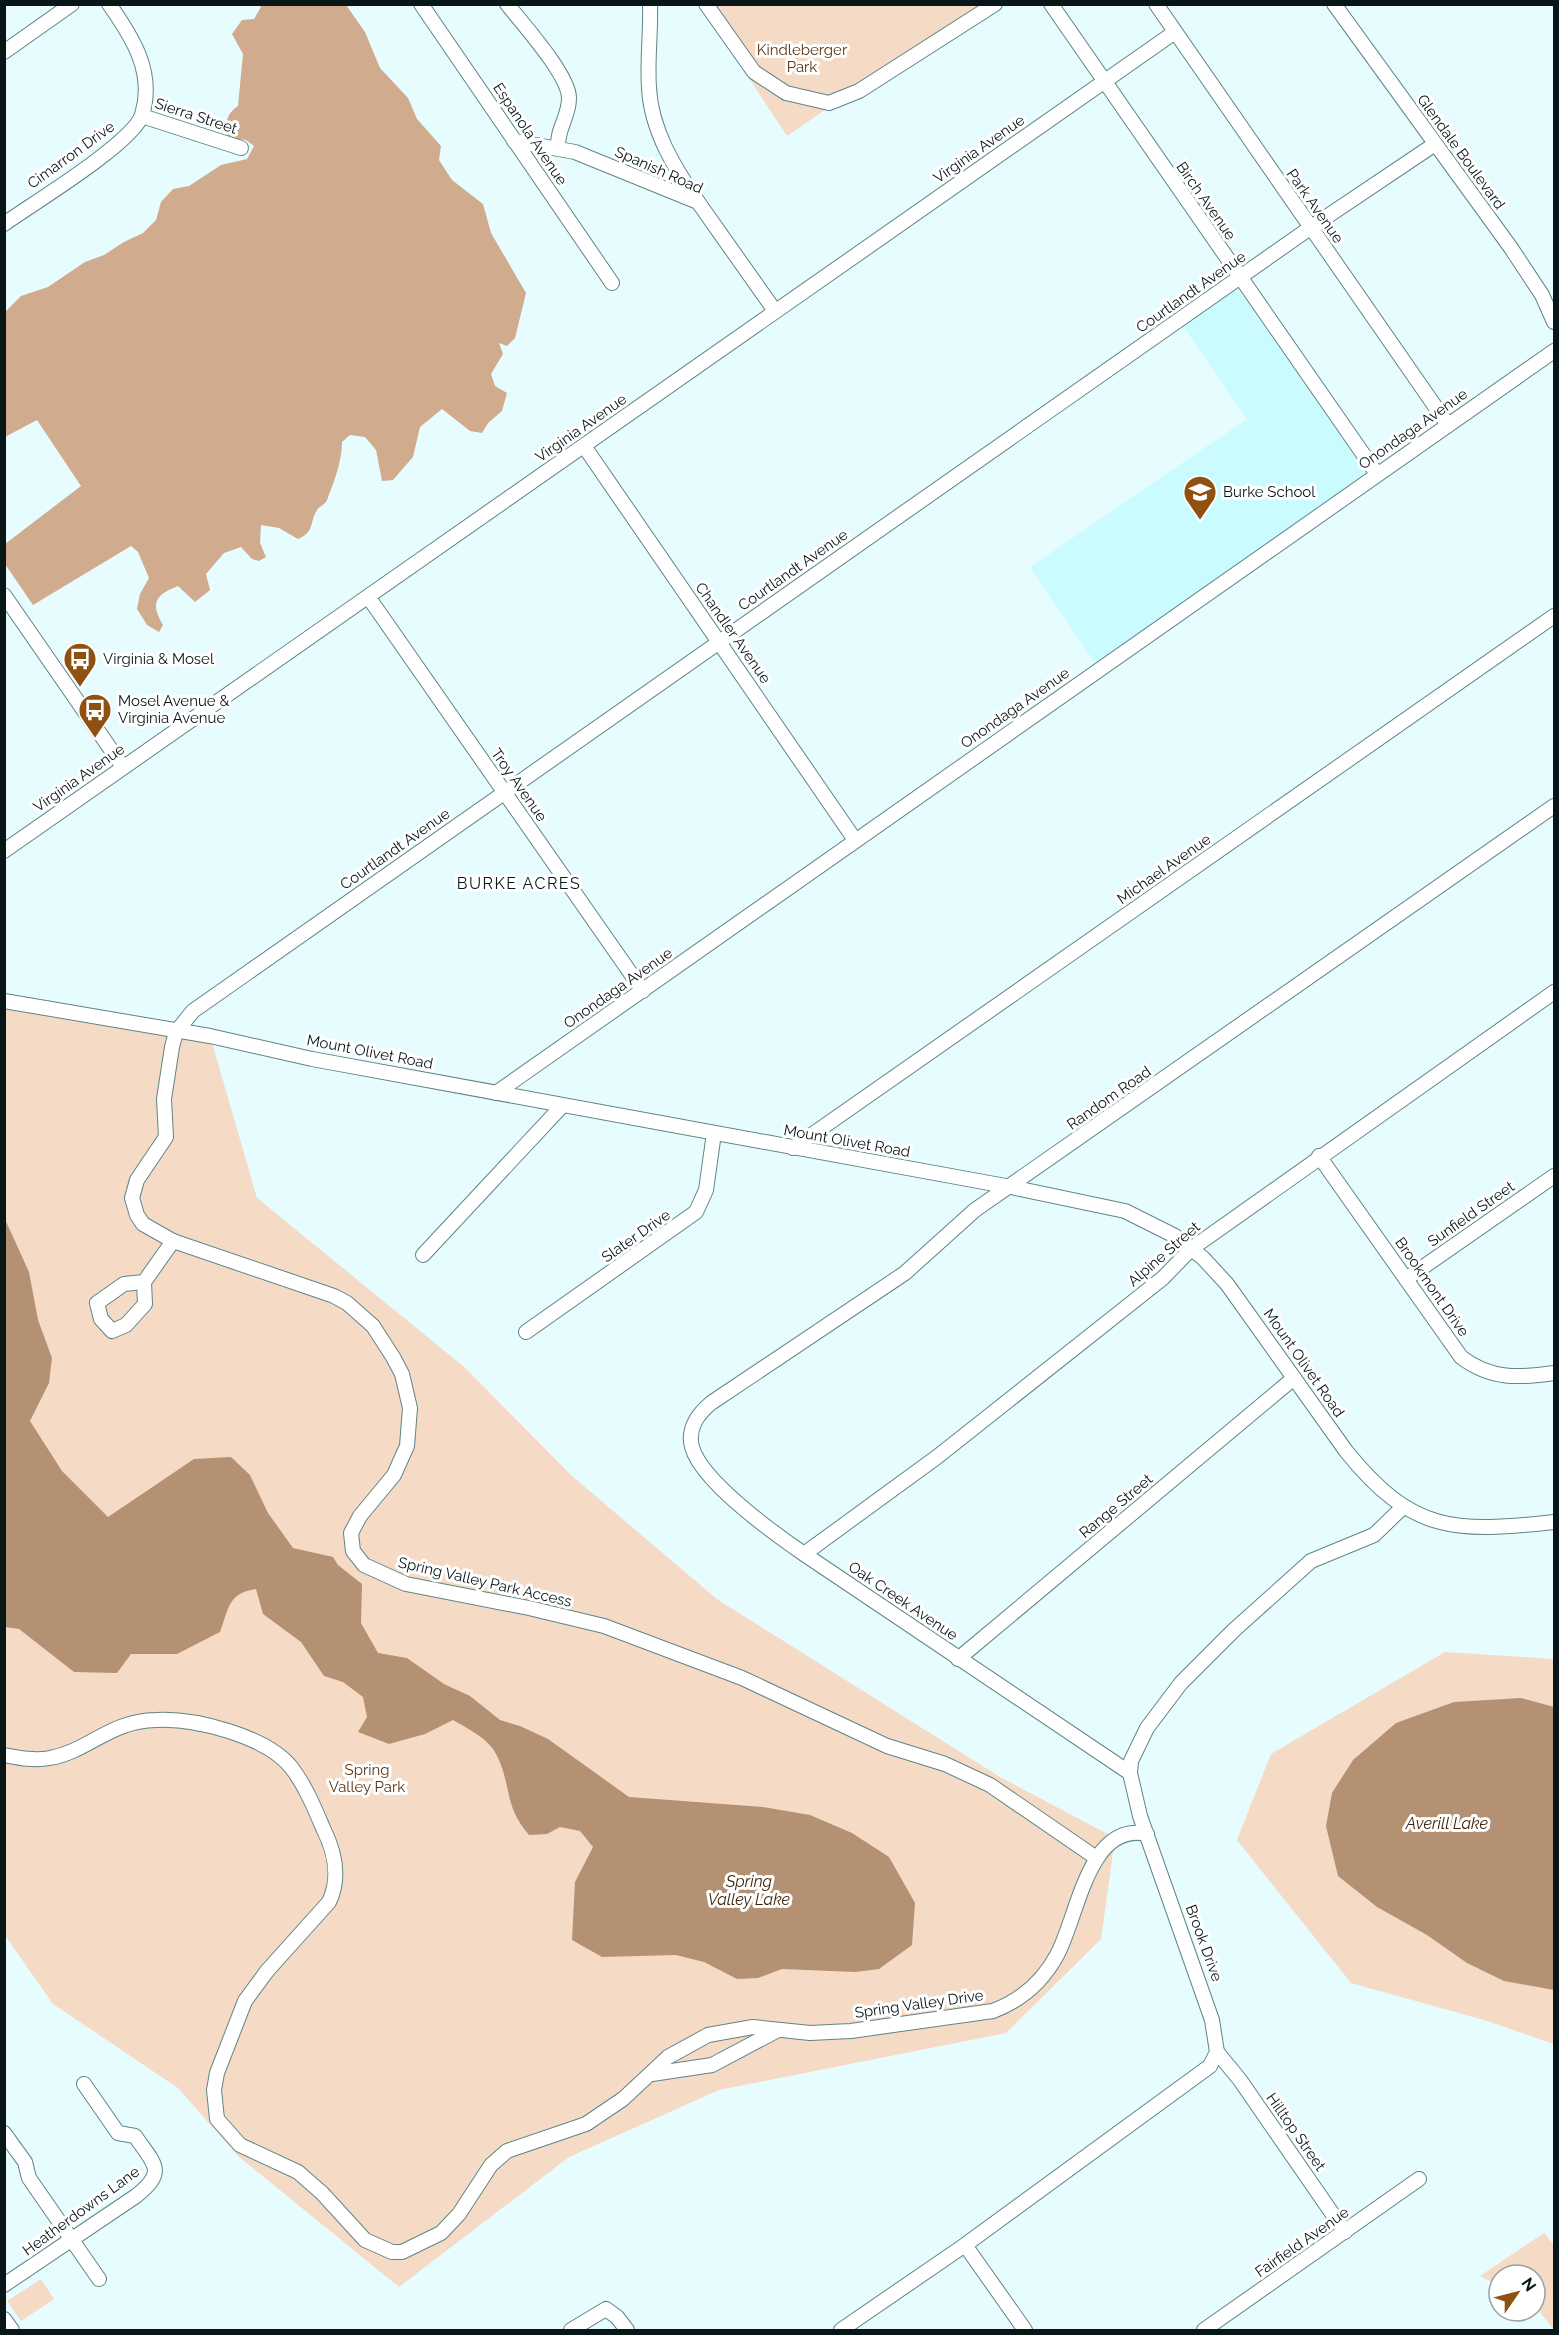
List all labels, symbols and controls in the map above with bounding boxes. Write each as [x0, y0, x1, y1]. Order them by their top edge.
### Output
park label: Kindleberger Park [757, 41, 848, 76]
street label: Espanola Avenue [489, 79, 571, 189]
street label: Glendale Boulevard [1413, 91, 1509, 213]
street label: Sierra Street [153, 94, 239, 138]
street label: Virginia Avenue [930, 111, 1028, 187]
street label: Cimarron Drive [24, 117, 118, 193]
street label: Spanish Road [612, 143, 706, 197]
street label: Birch Avenue [1172, 158, 1240, 244]
street label: Park Avenue [1283, 165, 1347, 247]
street label: Courtlandt Avenue [1133, 247, 1249, 337]
street label: Onondaga Avenue [1355, 385, 1471, 473]
street label: Virginia Avenue [532, 390, 630, 466]
school or university icon: Burke School [1182, 474, 1218, 521]
place label: Burke School [1223, 483, 1316, 501]
street label: Courtlandt Avenue [735, 525, 851, 615]
street label: Chandler Avenue [691, 579, 775, 687]
bus stop icon: Virginia & Mosel [62, 641, 98, 688]
place label: Virginia & Mosel [103, 650, 215, 668]
street label: Onondaga Avenue [957, 664, 1073, 752]
bus stop icon: Mosel Avenue & Virginia Avenue [77, 692, 113, 739]
place label: Mosel Avenue & Virginia Avenue [118, 692, 229, 727]
street label: Virginia Avenue [30, 740, 128, 816]
street label: Troy Avenue [487, 745, 551, 825]
street label: Courtlandt Avenue [337, 804, 453, 894]
street label: Michael Avenue [1114, 830, 1214, 908]
district label: BURKE ACRES [457, 874, 581, 893]
street label: Onondaga Avenue [560, 944, 676, 1032]
street label: Mount Olivet Road [305, 1031, 435, 1073]
street label: Random Road [1064, 1062, 1154, 1134]
street label: Mount Olivet Road [782, 1121, 912, 1161]
street label: Sunfield Street [1424, 1177, 1518, 1251]
street label: Slater Drive [598, 1206, 674, 1266]
street label: Alpine Street [1124, 1218, 1204, 1290]
street label: Brookmont Drive [1391, 1234, 1473, 1340]
street label: Mount Olivet Road [1260, 1305, 1348, 1421]
street label: Range Street [1076, 1470, 1156, 1542]
street label: Spring Valley Park Access [396, 1553, 574, 1611]
street label: Oak Creek Avenue [845, 1558, 961, 1644]
park label: Spring Valley Park [329, 1761, 405, 1796]
water label: Averill Lake [1405, 1814, 1489, 1833]
water label: Spring Valley Lake [708, 1872, 791, 1909]
street label: Brook Drive [1182, 1902, 1226, 1984]
street label: Spring Valley Drive [853, 1986, 985, 2022]
street label: Hilltop Street [1263, 2090, 1329, 2174]
street label: Heatherdowns Lane [19, 2162, 143, 2259]
street label: Fairfield Avenue [1252, 2203, 1353, 2281]
north arrow [1487, 2263, 1547, 2323]
text: N [1518, 2274, 1540, 2295]

